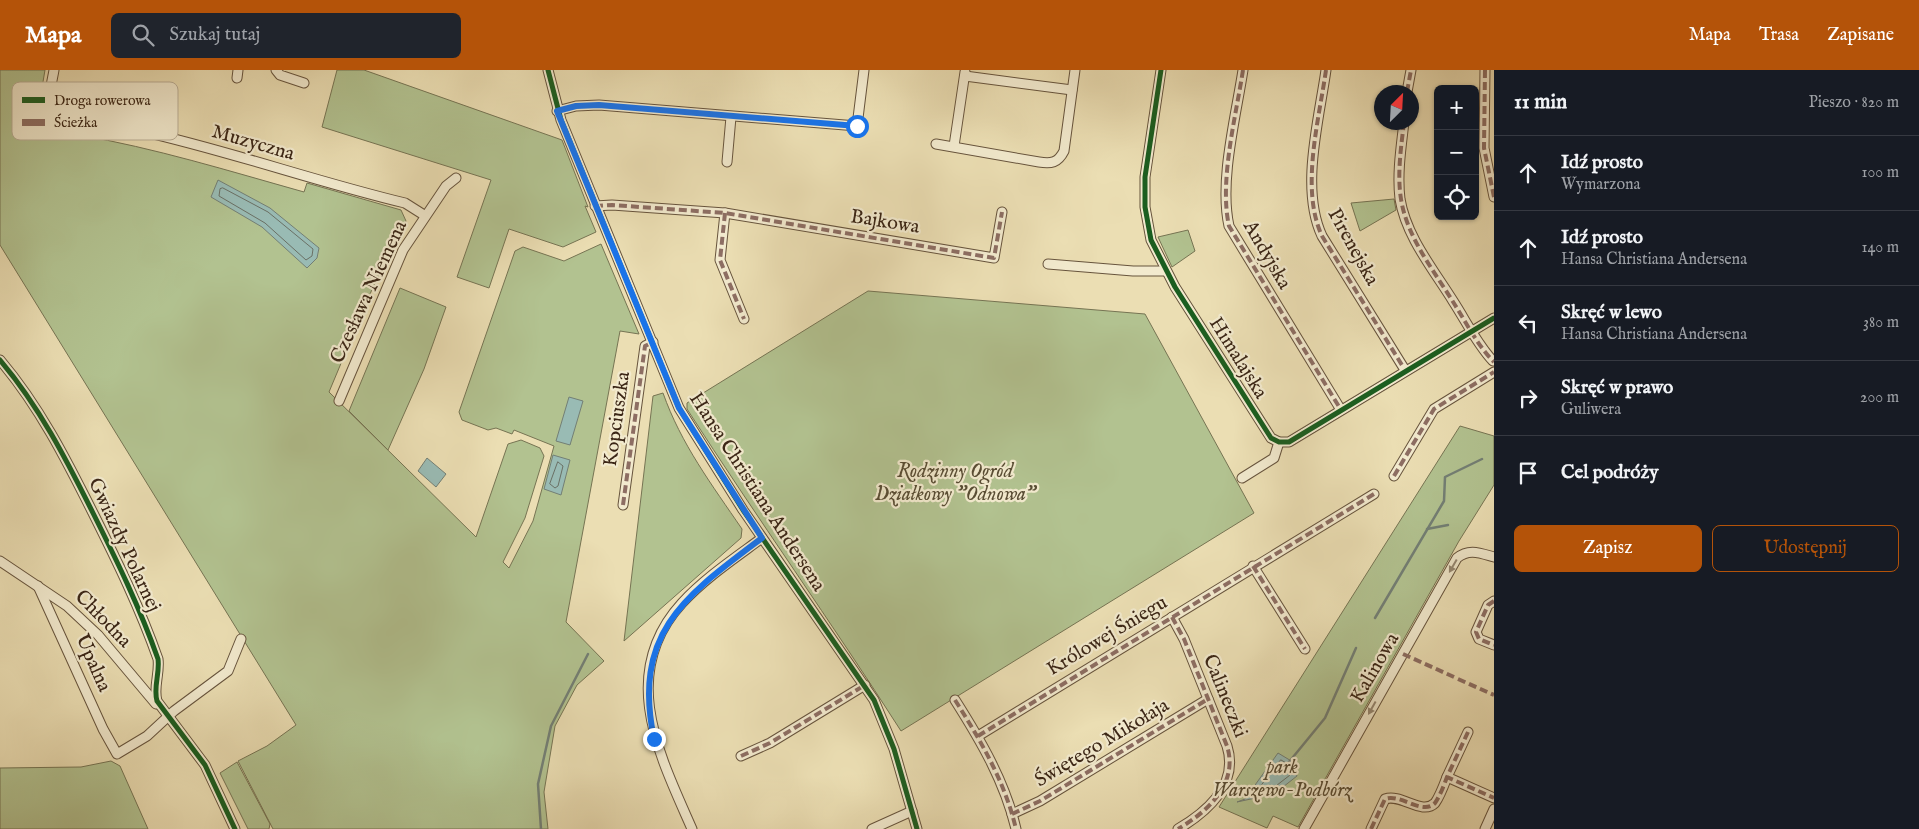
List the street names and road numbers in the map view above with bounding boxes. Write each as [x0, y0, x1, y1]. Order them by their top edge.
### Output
street label: Muzyczna [209, 119, 298, 167]
street label: Bajkowa [849, 204, 922, 240]
street label: Pirenejska [1322, 204, 1385, 290]
street label: Andyjska [1237, 215, 1297, 294]
street label: Czesława Niemena [325, 216, 413, 368]
street label: Himalajska [1203, 312, 1273, 404]
street label: Kopciuszka [598, 369, 636, 468]
street label: Hansa Christiana Andersena [683, 388, 831, 597]
street label: Gwiazdy Polarnej [82, 474, 166, 616]
street label: Chłodna [69, 585, 137, 653]
street label: Królowej Śniegu [1042, 590, 1172, 682]
street label: Kalinowa [1345, 628, 1405, 708]
street label: Upalna [69, 630, 117, 696]
street label: Calineczki [1197, 651, 1253, 741]
street label: Świętego Mikołaja [1030, 693, 1174, 793]

